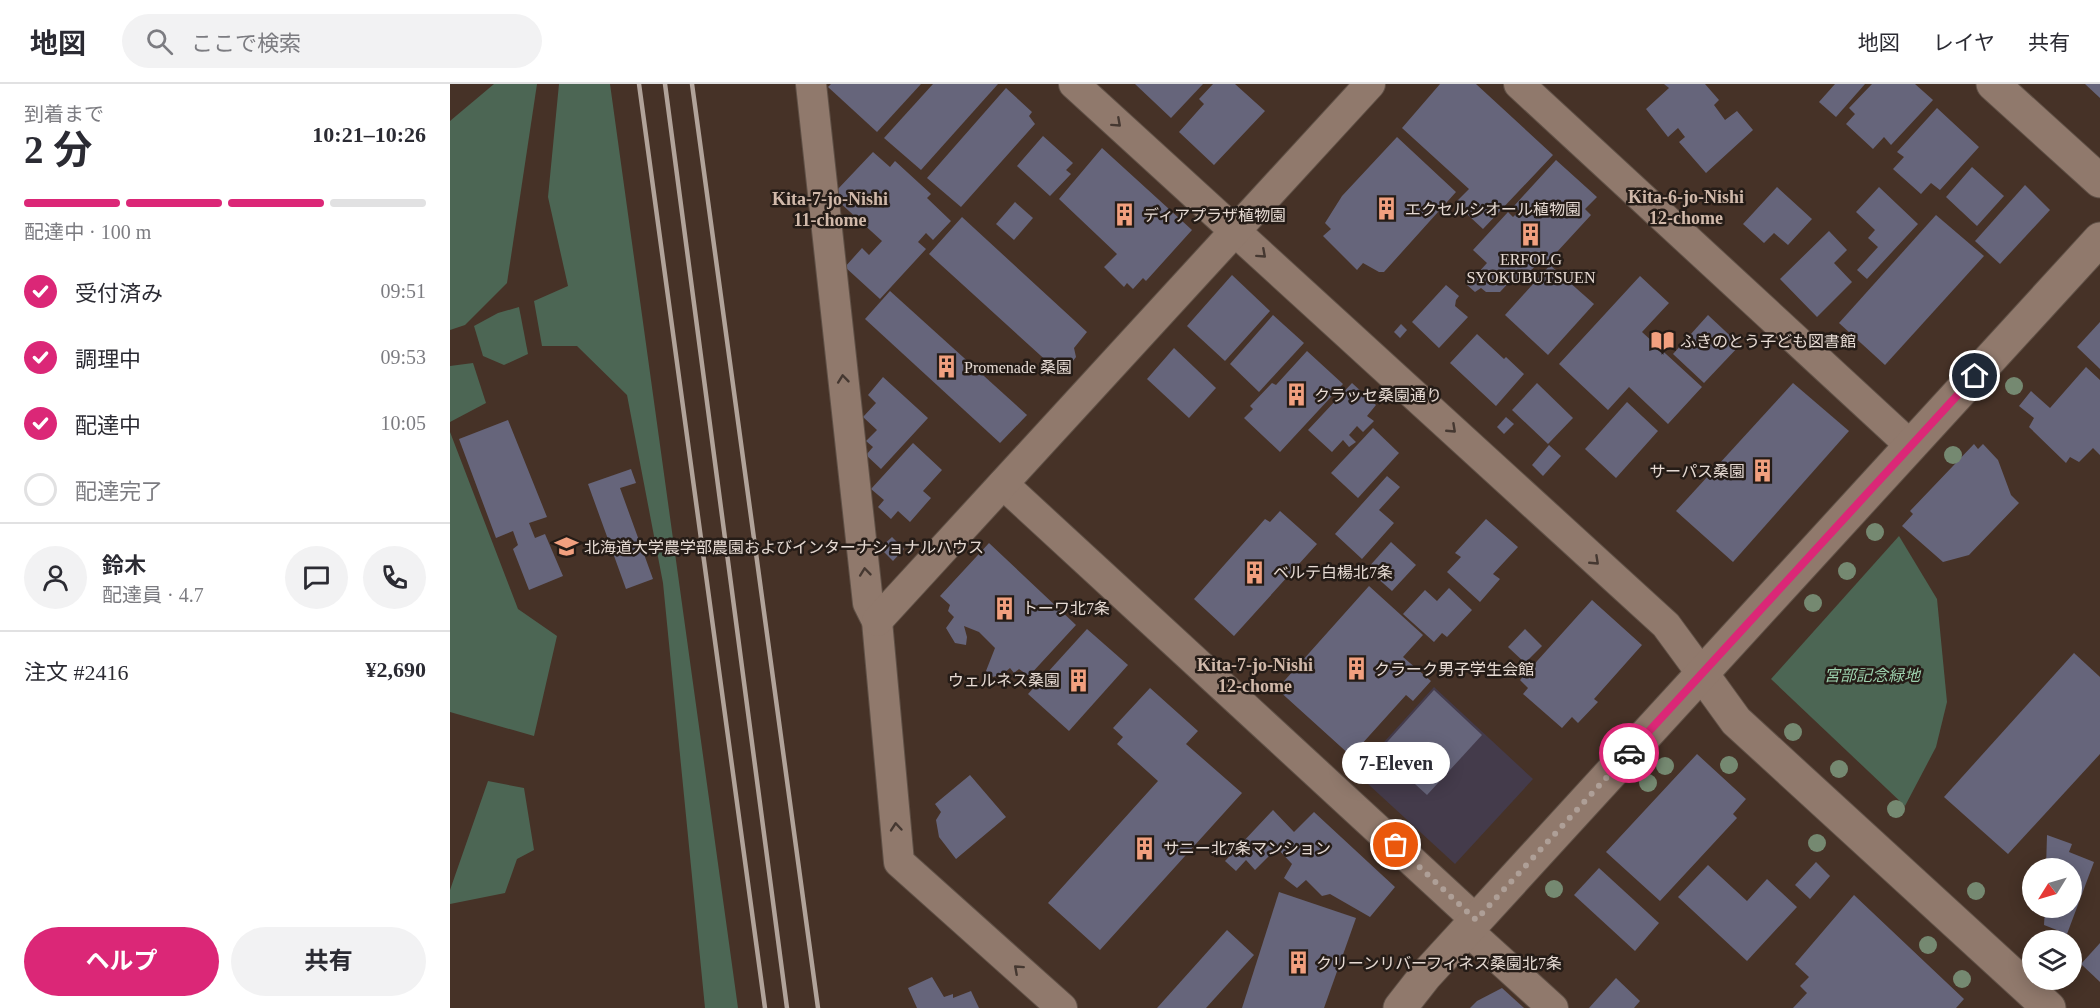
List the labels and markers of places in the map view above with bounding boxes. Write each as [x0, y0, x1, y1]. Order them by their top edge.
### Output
building icon: エクセルシオール植物園 [1374, 196, 1400, 222]
place label: エクセルシオール植物園 [1405, 201, 1581, 218]
building icon: ディアプラザ植物園 [1112, 202, 1138, 228]
place label: ディアプラザ植物園 [1143, 207, 1286, 224]
building icon: ERFOLG SYOKUBUTSUEN [1518, 221, 1544, 247]
place label: ERFOLG SYOKUBUTSUEN [1467, 251, 1596, 286]
library icon: ふきのとう子ども図書館 [1649, 328, 1675, 354]
place label: ふきのとう子ども図書館 [1680, 333, 1856, 350]
pin [1949, 350, 2000, 401]
building icon: Promenade 桑園 [933, 354, 959, 380]
place label: Promenade 桑園 [964, 359, 1072, 376]
building icon: クラッセ桑園通り [1283, 382, 1309, 408]
place label: クラッセ桑園通り [1314, 387, 1442, 404]
building icon: サーパス桑園 [1750, 458, 1776, 484]
place label: サーパス桑園 [1649, 463, 1745, 480]
school or university icon: 北海道大学農学部農園およびインターナショナルハウス [553, 534, 579, 560]
place label: 北海道大学農学部農園およびインターナショナルハウス [584, 539, 984, 556]
building icon: ベルテ白楊北7条 [1242, 559, 1268, 585]
place label: ベルテ白楊北7条 [1273, 564, 1393, 581]
building icon: トーワ北7条 [991, 595, 1017, 621]
place label: トーワ北7条 [1022, 600, 1110, 617]
building icon: クラーク男子学生会館 [1343, 656, 1369, 682]
place label: クラーク男子学生会館 [1374, 661, 1534, 678]
building icon: ウェルネス桑園 [1065, 667, 1091, 693]
place label: ウェルネス桑園 [948, 672, 1060, 689]
callout: 7-Eleven [1342, 743, 1450, 785]
pin [1370, 819, 1421, 870]
building icon: サニー北7条マンション [1132, 835, 1158, 861]
place label: サニー北7条マンション [1163, 840, 1331, 857]
building icon: クリーンリバーフィネス桑園北7条 [1285, 950, 1311, 976]
place label: クリーンリバーフィネス桑園北7条 [1316, 955, 1562, 972]

